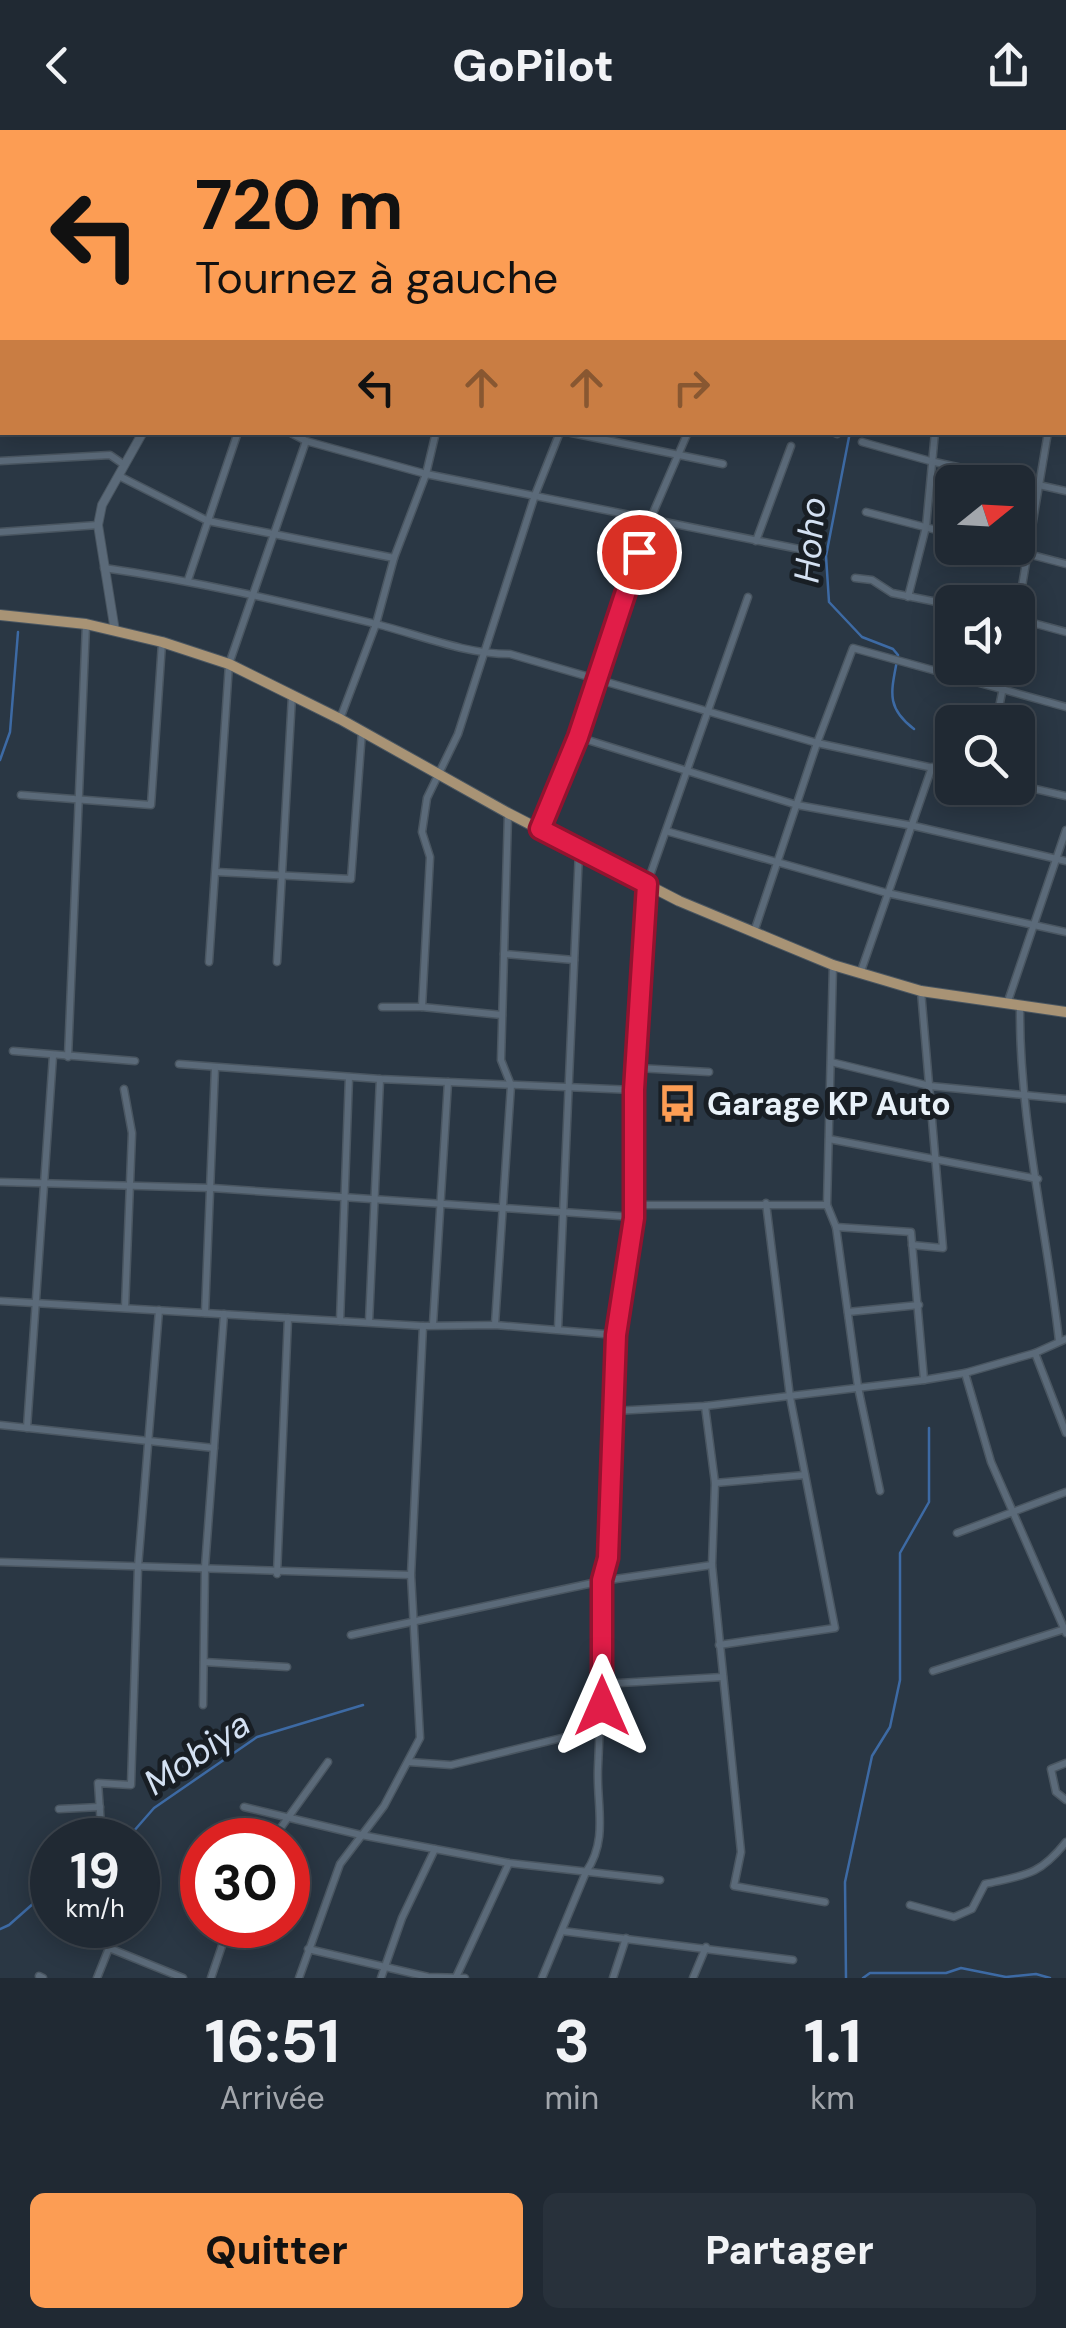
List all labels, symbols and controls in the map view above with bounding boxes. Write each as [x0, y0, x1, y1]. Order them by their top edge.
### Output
text: GoPilot [452, 36, 614, 95]
icon: back [30, 38, 85, 93]
icon: share [981, 38, 1036, 93]
text: 720 m [195, 160, 404, 251]
icon: left [30, 170, 160, 300]
text: Tournez à gauche [195, 248, 558, 307]
icon: left [349, 360, 404, 415]
icon: ahead [454, 360, 509, 415]
icon: ahead [559, 360, 614, 415]
icon: right [664, 360, 719, 415]
north arrow [935, 465, 1035, 565]
map controls [935, 465, 1035, 805]
water label: Hoho [783, 495, 837, 585]
pin [597, 510, 682, 595]
icon: arrive [612, 525, 667, 580]
button: sound [935, 585, 1035, 685]
button: search [935, 705, 1035, 805]
bus stop icon: Garage KP Auto [656, 1083, 698, 1125]
place label: Garage KP Auto [707, 1083, 951, 1125]
position arrow [550, 1654, 654, 1758]
water label: Mobiya [135, 1701, 259, 1805]
speed limit sign: 30 [180, 1818, 310, 1948]
text: 19 [70, 1838, 120, 1904]
text: km/h [65, 1892, 125, 1925]
text: 16:51 [205, 2002, 340, 2081]
text: 3 [554, 2002, 590, 2081]
text: 1.1 [804, 2002, 861, 2081]
text: Arrivée [220, 2077, 325, 2119]
text: min [545, 2077, 599, 2119]
text: km [810, 2077, 855, 2119]
button: Quitter [30, 2193, 523, 2308]
button: Partager [543, 2193, 1036, 2308]

